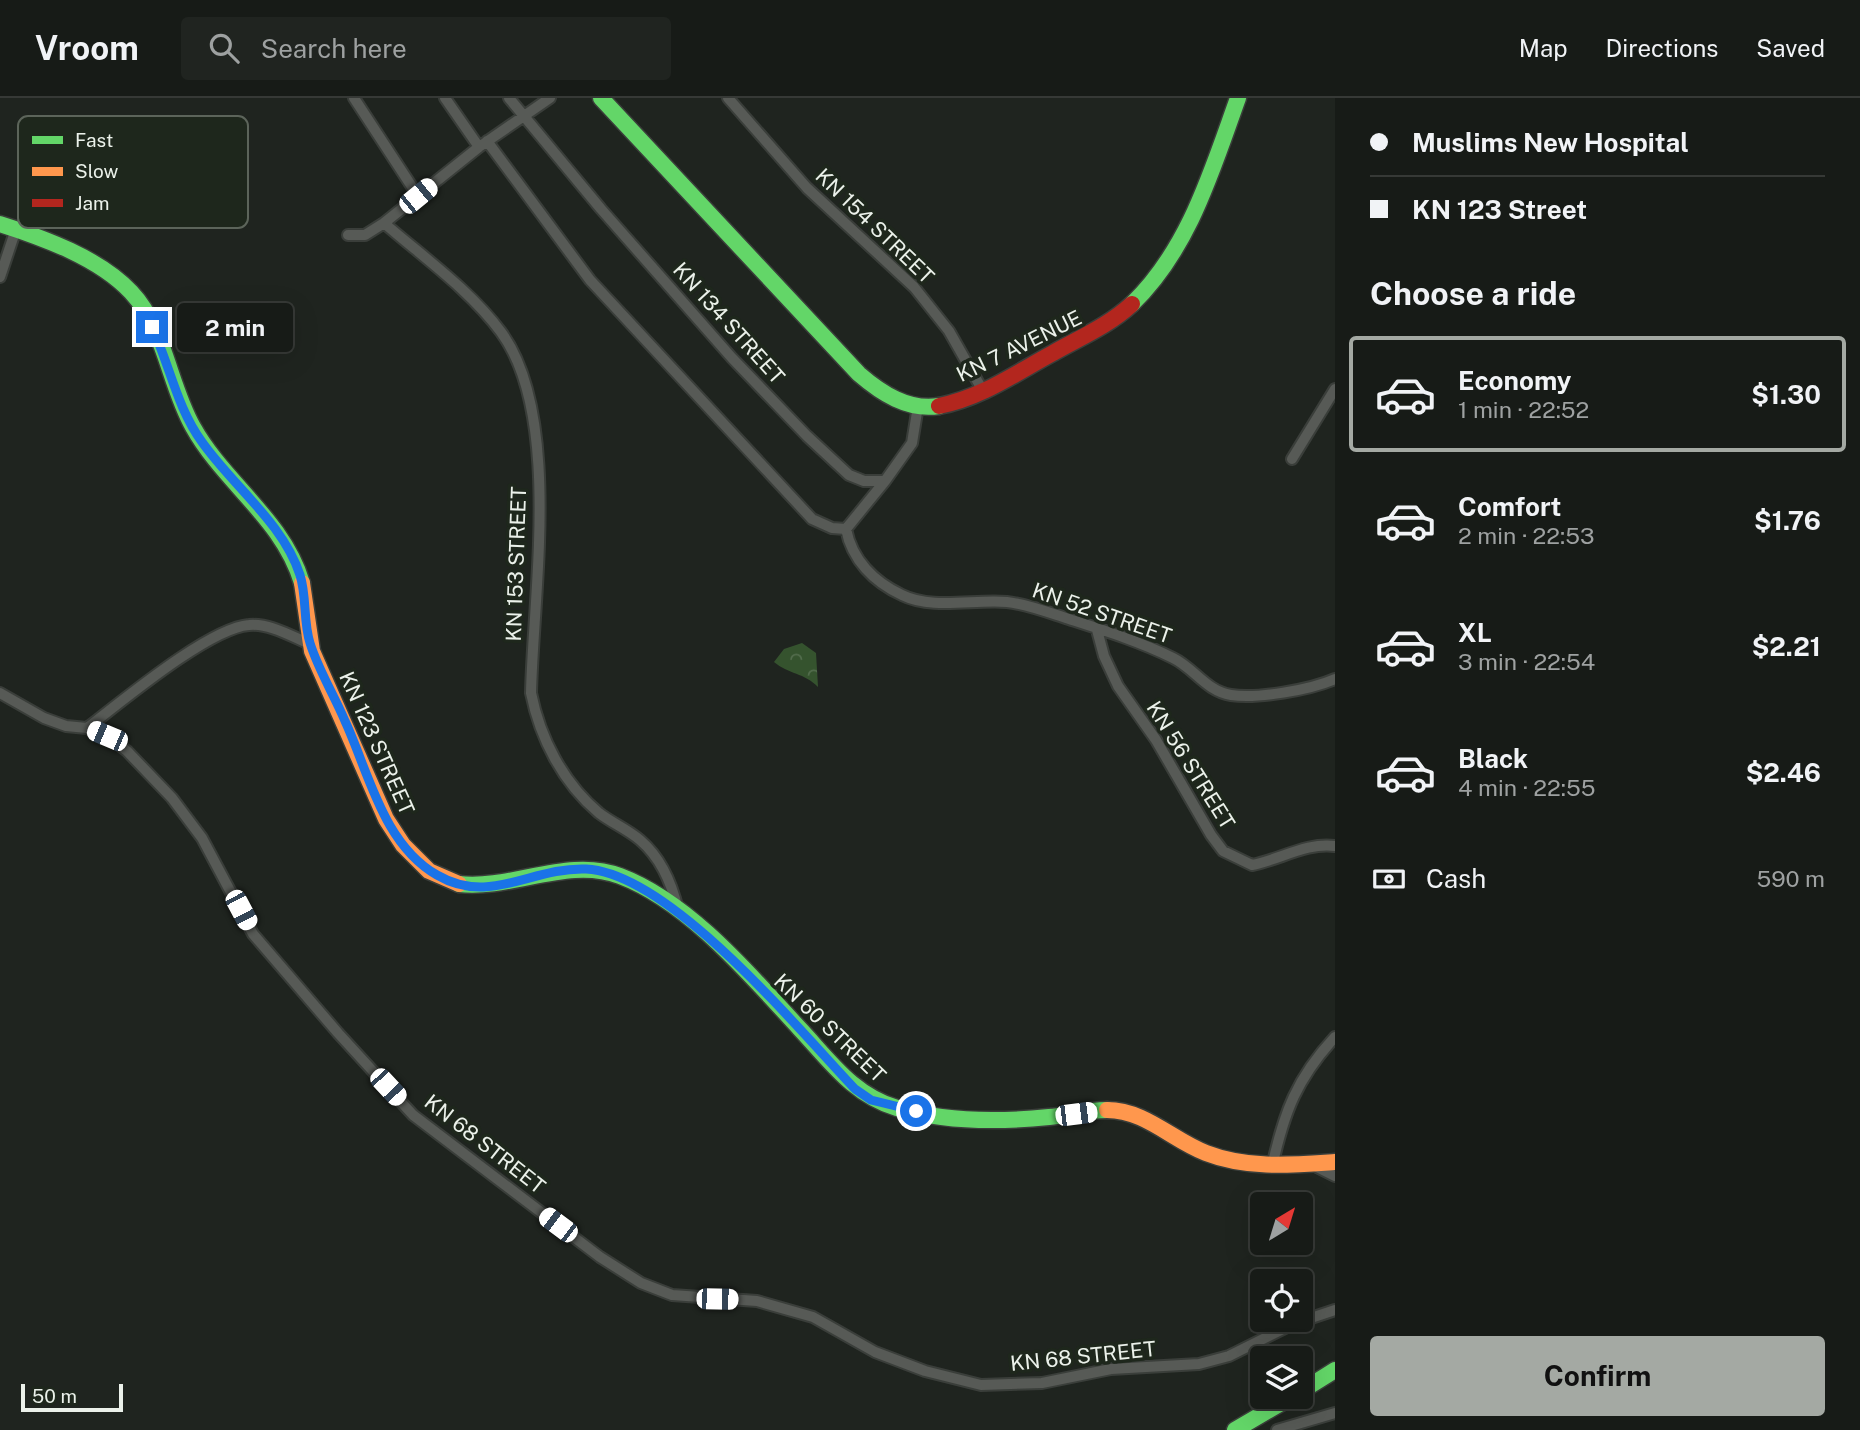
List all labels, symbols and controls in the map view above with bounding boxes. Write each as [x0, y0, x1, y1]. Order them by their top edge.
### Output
search box [181, 17, 671, 80]
text: Vroom [35, 29, 139, 67]
icon: search [205, 29, 243, 67]
text: Search here [261, 33, 407, 64]
text: Map [1519, 34, 1568, 62]
text: Directions [1606, 34, 1718, 62]
text: Saved [1756, 34, 1825, 62]
legend [18, 116, 248, 228]
text: Muslims New Hospital [1412, 127, 1689, 158]
text: Fast [75, 129, 113, 151]
text: Slow [75, 160, 119, 182]
street label: KN 154 STREET [811, 163, 939, 289]
car [396, 175, 441, 217]
text: Jam [75, 192, 109, 214]
text: KN 123 Street [1412, 194, 1587, 225]
street label: KN 134 STREET [668, 257, 790, 389]
text: Choose a ride [1370, 275, 1576, 312]
callout: 2 min [176, 302, 292, 352]
street label: KN 7 AVENUE [952, 305, 1086, 387]
route end [136, 311, 168, 343]
text: 2 min [205, 314, 265, 341]
icon: car [1374, 363, 1437, 426]
text: Economy [1458, 365, 1571, 396]
text: $1.30 [1751, 379, 1821, 410]
text: 1 min · 22:52 [1458, 396, 1589, 423]
street label: KN 153 STREET [501, 486, 531, 642]
icon: car [1374, 489, 1437, 552]
text: Comfort [1458, 491, 1561, 522]
text: $1.76 [1754, 505, 1821, 536]
text: 2 min · 22:53 [1458, 522, 1594, 549]
street label: KN 52 STREET [1029, 577, 1175, 649]
icon: car [1374, 615, 1437, 678]
text: XL [1458, 617, 1492, 648]
text: $2.21 [1752, 631, 1821, 662]
text: 3 min · 22:54 [1458, 648, 1595, 675]
street label: KN 123 STREET [334, 668, 420, 818]
street label: KN 56 STREET [1142, 696, 1240, 834]
car [84, 718, 131, 754]
icon: car [1374, 741, 1437, 804]
text: Black [1458, 743, 1528, 774]
text: $2.46 [1746, 757, 1821, 788]
text: 4 min · 22:55 [1458, 774, 1595, 801]
icon: cash [1370, 860, 1408, 898]
text: Cash [1426, 863, 1486, 894]
text: 590 m [1756, 865, 1825, 892]
car [222, 887, 261, 933]
street label: KN 60 STREET [769, 968, 891, 1088]
car [366, 1064, 411, 1110]
street label: KN 68 STREET [420, 1089, 550, 1199]
route start [900, 1095, 932, 1127]
car [1054, 1101, 1099, 1127]
north arrow [1250, 1192, 1312, 1255]
map controls [1250, 1192, 1313, 1409]
car [535, 1204, 582, 1246]
button: locate [1250, 1269, 1313, 1332]
car [696, 1288, 739, 1310]
street label: KN 68 STREET [1009, 1336, 1157, 1376]
button: Confirm [1370, 1336, 1825, 1416]
button: layers [1250, 1346, 1313, 1409]
scale bar [21, 1381, 122, 1413]
text: 50 m [32, 1385, 77, 1407]

